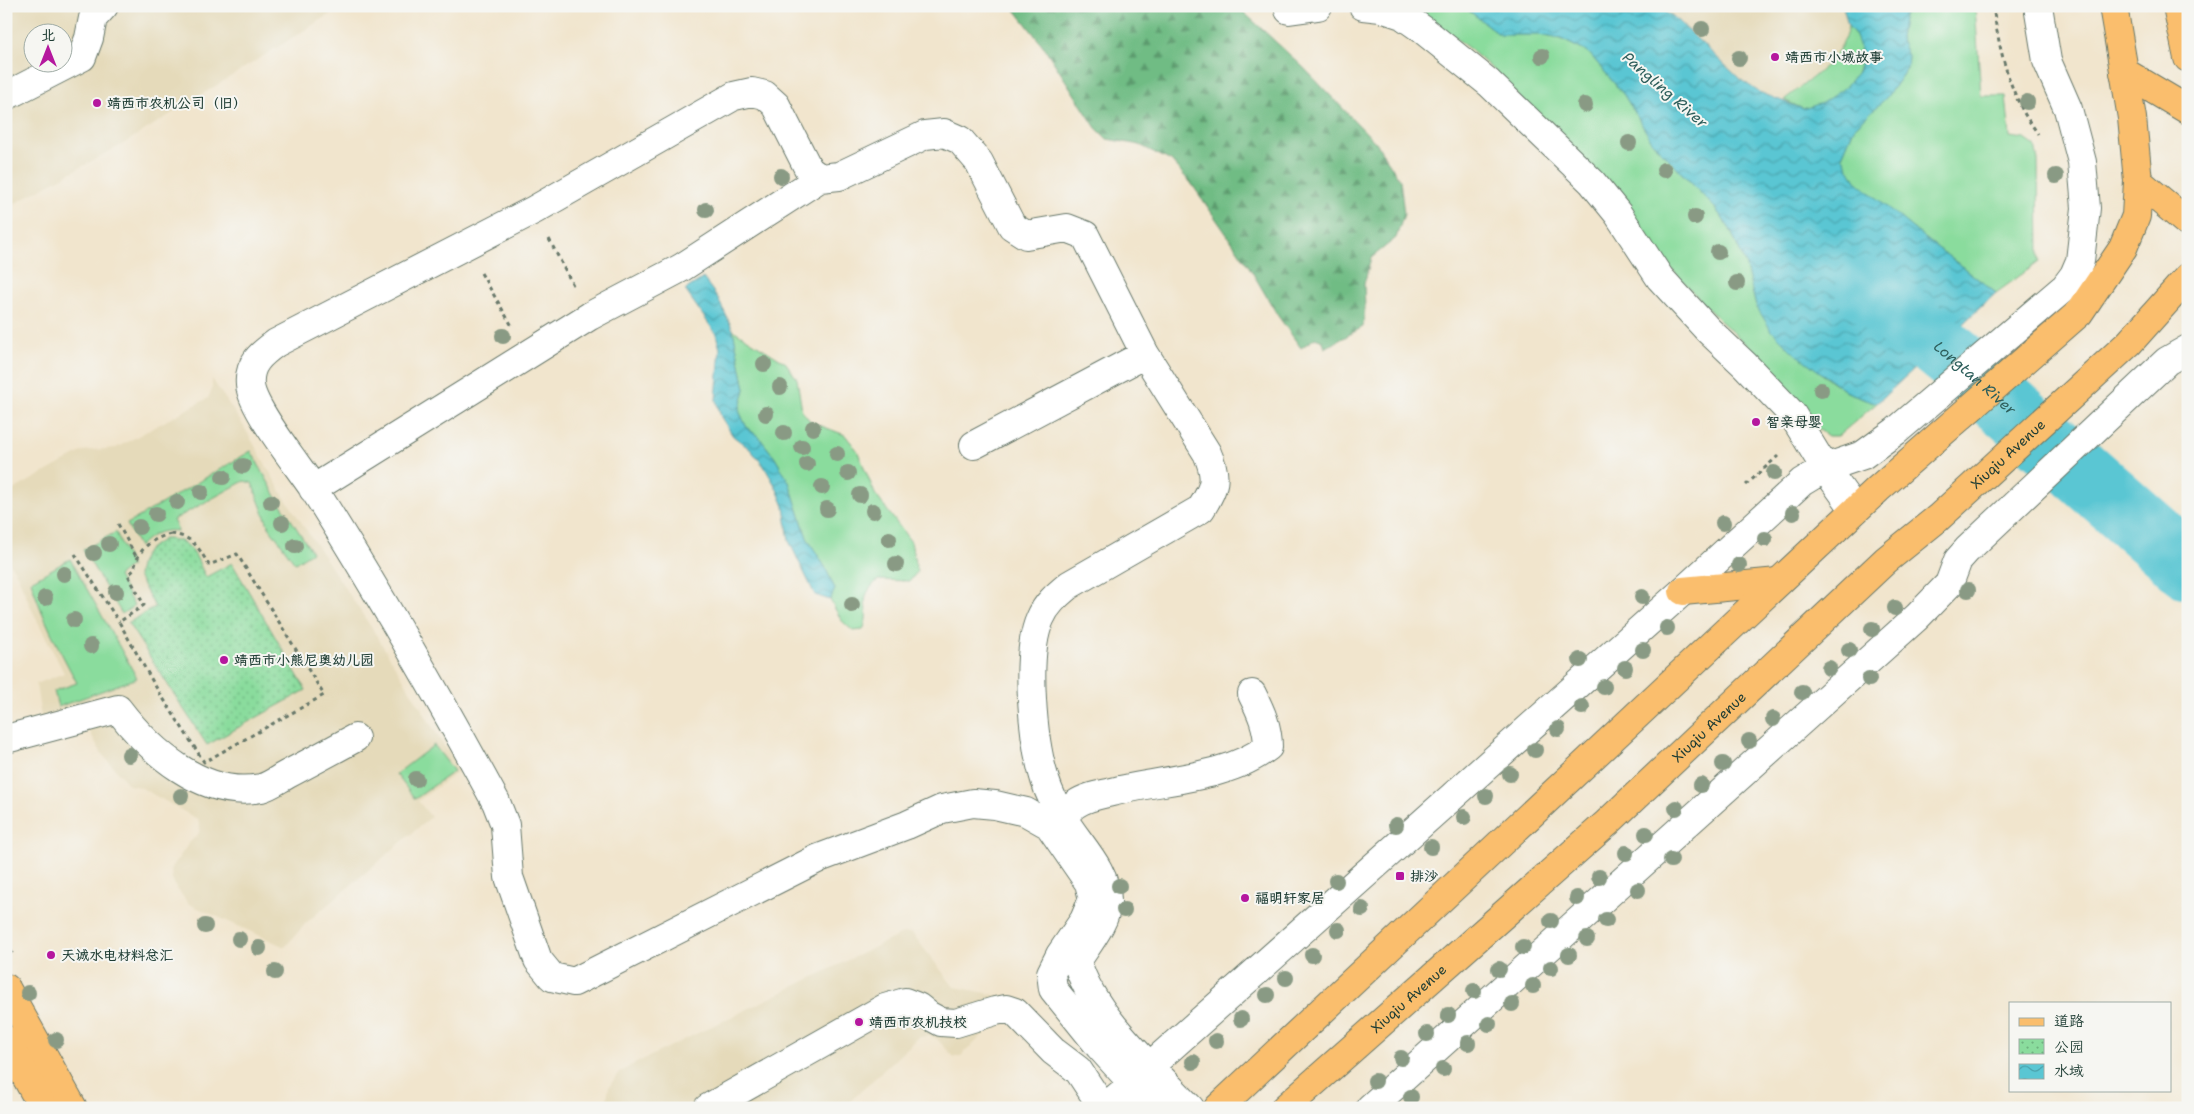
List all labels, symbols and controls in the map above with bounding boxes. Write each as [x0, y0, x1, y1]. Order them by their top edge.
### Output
north arrow [22, 22, 72, 72]
text: 北 [41, 26, 55, 44]
water label: Pangling River [1618, 47, 1712, 133]
place label: 靖西市小城故事 [1785, 48, 1883, 66]
marker: 靖西市小城故事 [1769, 51, 1781, 63]
place label: 靖西市农机公司（旧） [107, 94, 247, 112]
marker: 靖西市农机公司（旧） [91, 97, 103, 109]
water label: Longtan River [1929, 336, 2021, 420]
place label: 智亲母婴 [1766, 413, 1822, 431]
street label: Xiuqiu Avenue [1967, 415, 2049, 493]
marker: 智亲母婴 [1750, 416, 1762, 428]
place label: 靖西市小熊尼奥幼儿园 [234, 651, 374, 669]
marker: 靖西市小熊尼奥幼儿园 [218, 654, 230, 666]
street label: Xiuqiu Avenue [1668, 688, 1750, 766]
place label: 排沙 [1410, 867, 1438, 885]
marker: 排沙 [1394, 870, 1406, 882]
place label: 福明轩家居 [1255, 889, 1325, 907]
marker: 福明轩家居 [1239, 892, 1251, 904]
place label: 天诚水电材料总汇 [61, 946, 173, 964]
marker: 天诚水电材料总汇 [45, 949, 57, 961]
street label: Xiuqiu Avenue [1367, 960, 1450, 1037]
legend [2009, 1002, 2172, 1092]
text: 道路 [2054, 1011, 2084, 1031]
place label: 靖西市农机技校 [869, 1013, 967, 1031]
marker: 靖西市农机技校 [853, 1016, 865, 1028]
text: 公园 [2054, 1037, 2084, 1057]
text: 水域 [2054, 1061, 2084, 1081]

